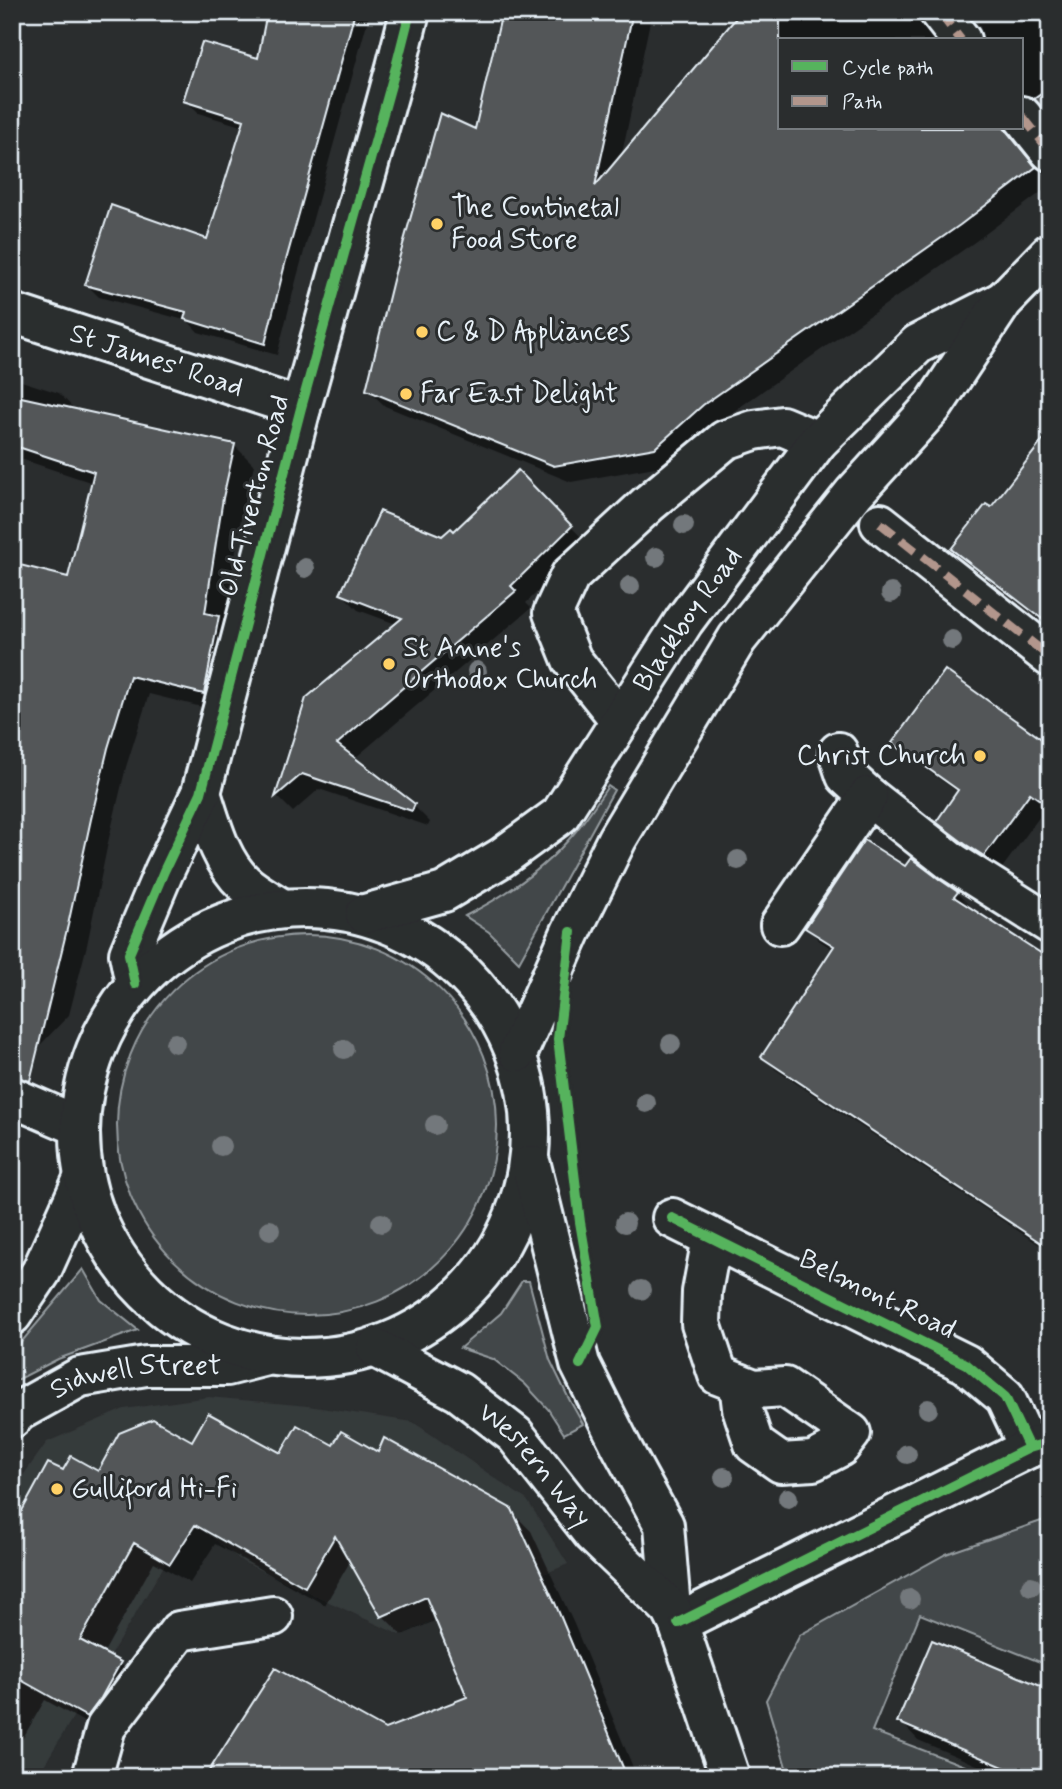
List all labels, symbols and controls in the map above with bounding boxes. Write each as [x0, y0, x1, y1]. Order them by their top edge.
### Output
legend [778, 38, 1024, 130]
text: Cycle path [842, 54, 933, 82]
text: Path [842, 88, 882, 116]
place label: The Continetal Food Store [451, 190, 619, 259]
marker: The Continetal Food Store [429, 216, 445, 232]
place label: C & D Appliances [436, 314, 630, 354]
street label: St James' Road [65, 315, 248, 406]
marker: C & D Appliances [414, 324, 430, 340]
place label: Far East Delight [420, 376, 618, 413]
marker: Far East Delight [398, 386, 414, 402]
street label: Old Tiverton Road [210, 391, 300, 601]
street label: Blackboy Road [625, 540, 751, 699]
place label: St Anne's Orthodox Church [403, 630, 597, 699]
marker: St Anne's Orthodox Church [381, 656, 397, 672]
place label: Christ Church [797, 738, 966, 775]
marker: Christ Church [972, 748, 988, 764]
street label: Belmont Road [793, 1241, 961, 1349]
street label: Sidwell Street [43, 1348, 221, 1409]
street label: Western Way [470, 1395, 600, 1535]
place label: Gulliford Hi-Fi [71, 1471, 237, 1510]
marker: Gulliford Hi-Fi [49, 1481, 65, 1497]

